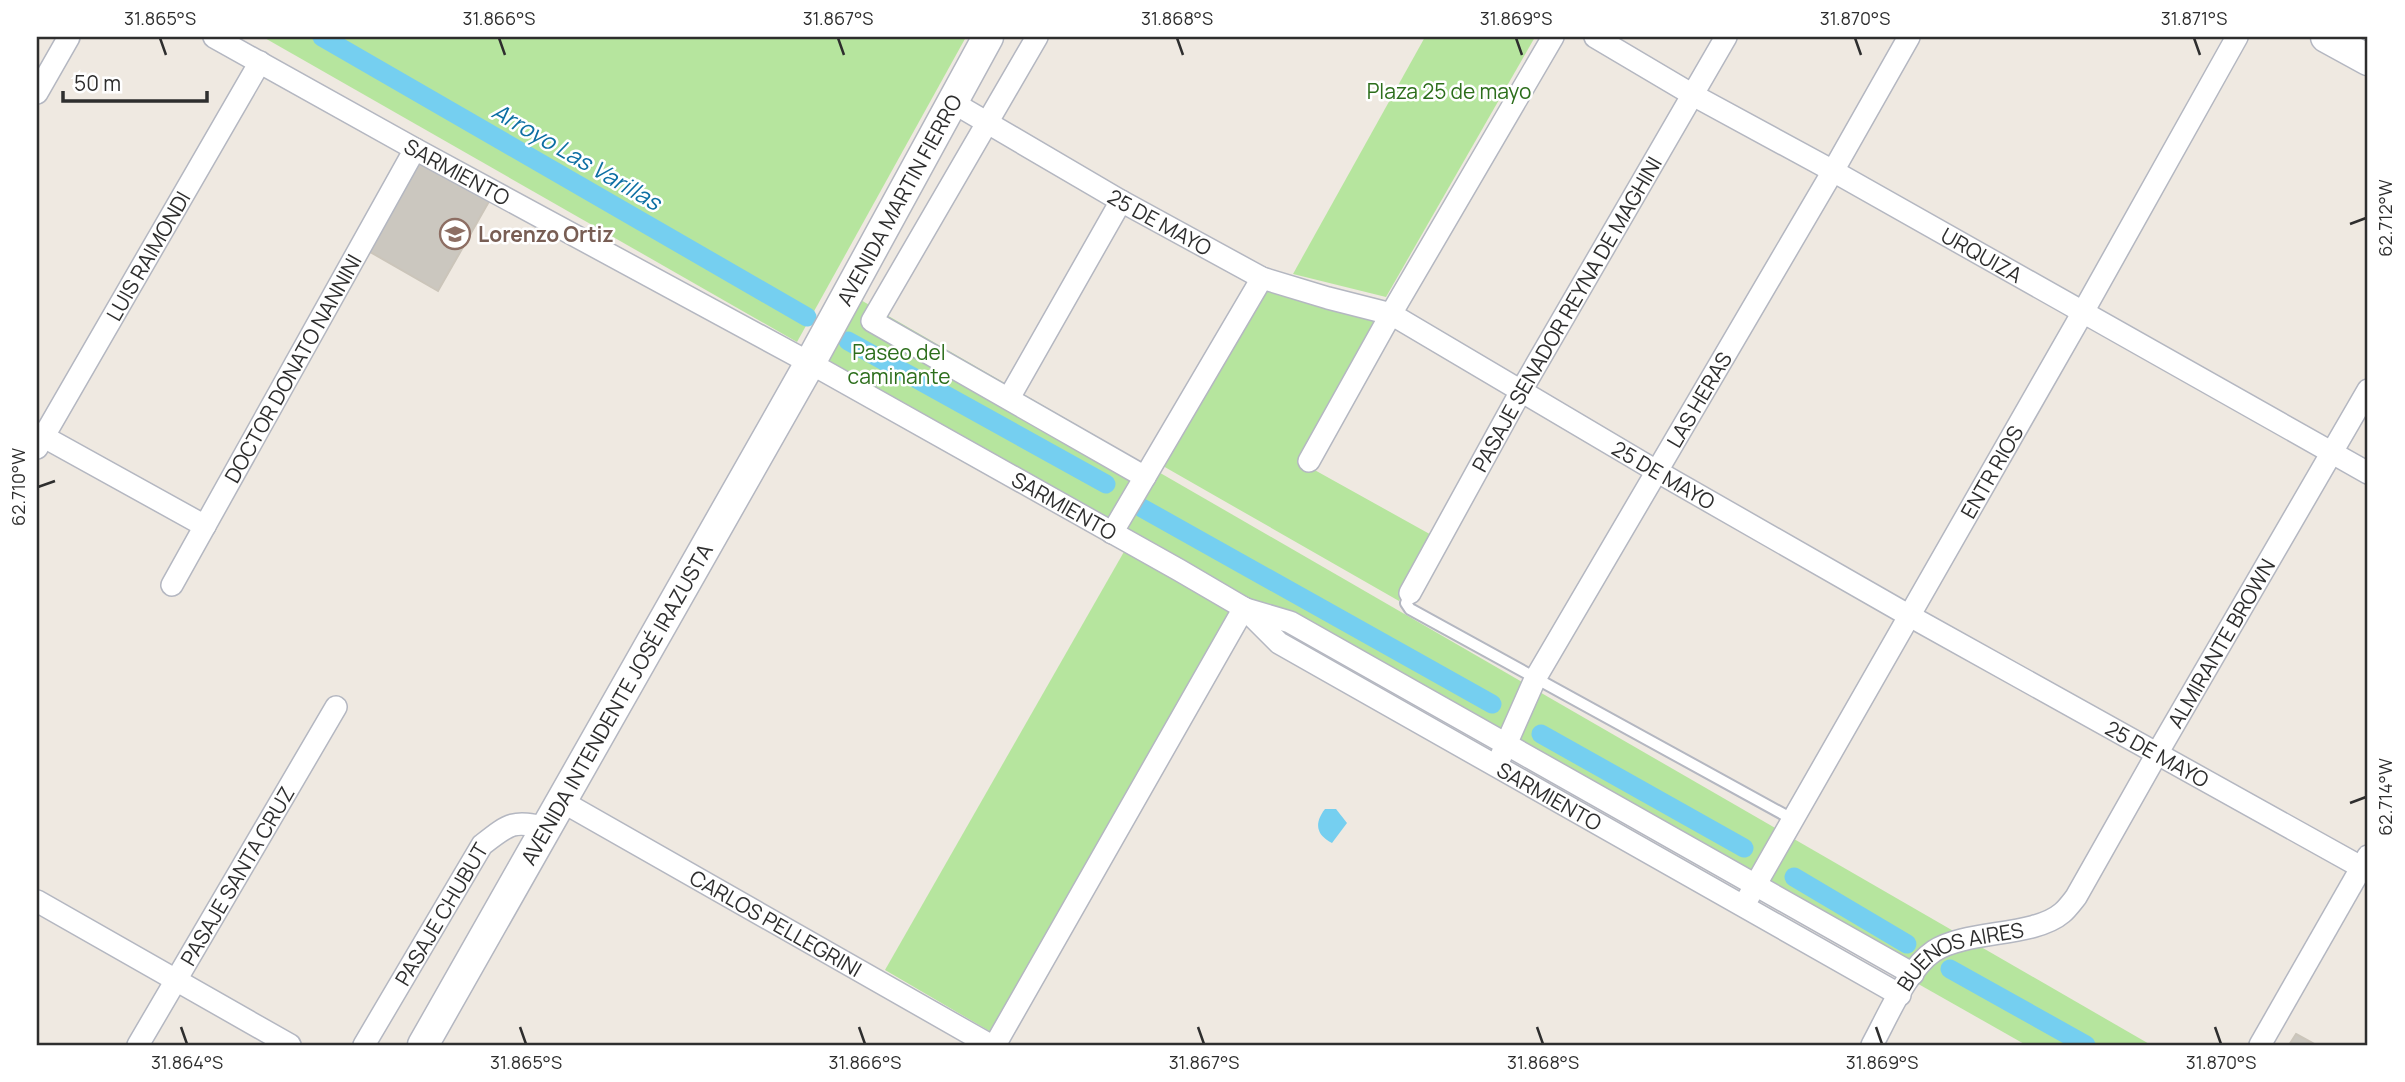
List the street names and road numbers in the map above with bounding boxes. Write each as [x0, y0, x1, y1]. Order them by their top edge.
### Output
street label: AVENIDA MARTIN FIERRO [830, 89, 968, 310]
street label: SARMIENTO [399, 132, 515, 212]
street label: PASAJE SENADOR REYNA DE MAGHINI [1465, 151, 1668, 477]
street label: 25 DE MAYO [1103, 182, 1217, 262]
street label: LUIS RAIMONDI [100, 186, 197, 326]
street label: URQUIZA [1936, 221, 2027, 289]
street label: DOCTOR DONATO NANNINI [218, 249, 368, 488]
street label: LAS HERAS [1660, 347, 1738, 452]
street label: ENTR RIOS [1954, 420, 2029, 523]
street label: 25 DE MAYO [1607, 434, 1720, 516]
street label: SARMIENTO [1007, 465, 1122, 546]
street label: AVENIDA INTENDENTE JOSÉ IRAZUSTA [514, 538, 719, 870]
street label: ALMIRANTE BROWN [2161, 554, 2281, 733]
street label: 25 DE MAYO [2100, 714, 2214, 794]
street label: SARMIENTO [1492, 755, 1607, 837]
street label: PASAJE SANTA CRUZ [174, 781, 300, 971]
street label: PASAJE CHUBUT [388, 837, 494, 991]
street label: CARLOS PELLEGRINI [685, 863, 867, 983]
street label: BUENOS AIRES [1890, 915, 2026, 996]

